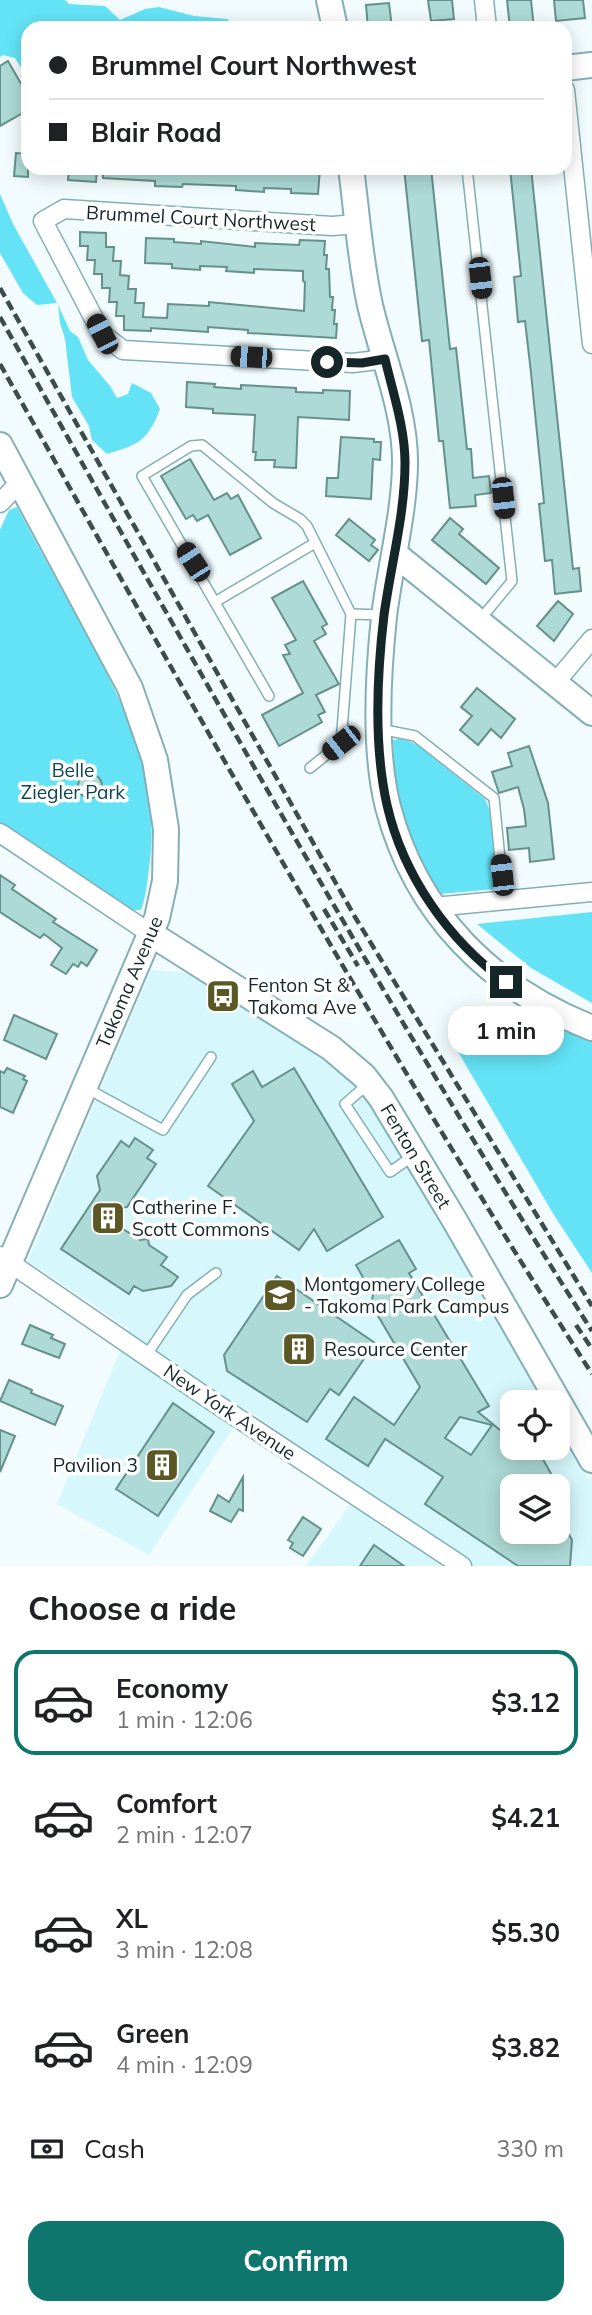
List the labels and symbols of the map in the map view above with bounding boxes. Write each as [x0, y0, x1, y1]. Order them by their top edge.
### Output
street label: Brummel Court Northwest [86, 200, 317, 236]
car [468, 256, 493, 300]
car [84, 311, 121, 357]
car [230, 345, 273, 369]
route start [311, 346, 343, 378]
car [491, 476, 516, 520]
car [173, 539, 214, 585]
car [318, 722, 365, 764]
park label: Belle Ziegler Park [21, 758, 125, 804]
car [490, 853, 515, 897]
street label: Takoma Avenue [90, 912, 168, 1052]
route end [490, 966, 522, 998]
place label: Fenton St & Takoma Ave [248, 973, 357, 1019]
bus stop icon: Fenton St & Takoma Ave [204, 977, 242, 1015]
callout: 1 min [448, 1006, 564, 1056]
street label: Fenton Street [375, 1099, 457, 1213]
place label: Catherine F. Scott Commons [132, 1195, 270, 1241]
building icon: Catherine F. Scott Commons [89, 1199, 127, 1237]
place label: Montgomery College - Takoma Park Campus [304, 1272, 509, 1318]
school or university icon: Montgomery College - Takoma Park Campus [261, 1276, 299, 1314]
building icon: Resource Center [280, 1330, 318, 1368]
place label: Resource Center [324, 1337, 467, 1361]
street label: New York Avenue [159, 1359, 301, 1465]
building icon: Pavilion 3 [143, 1446, 181, 1484]
place label: Pavilion 3 [53, 1453, 138, 1477]

